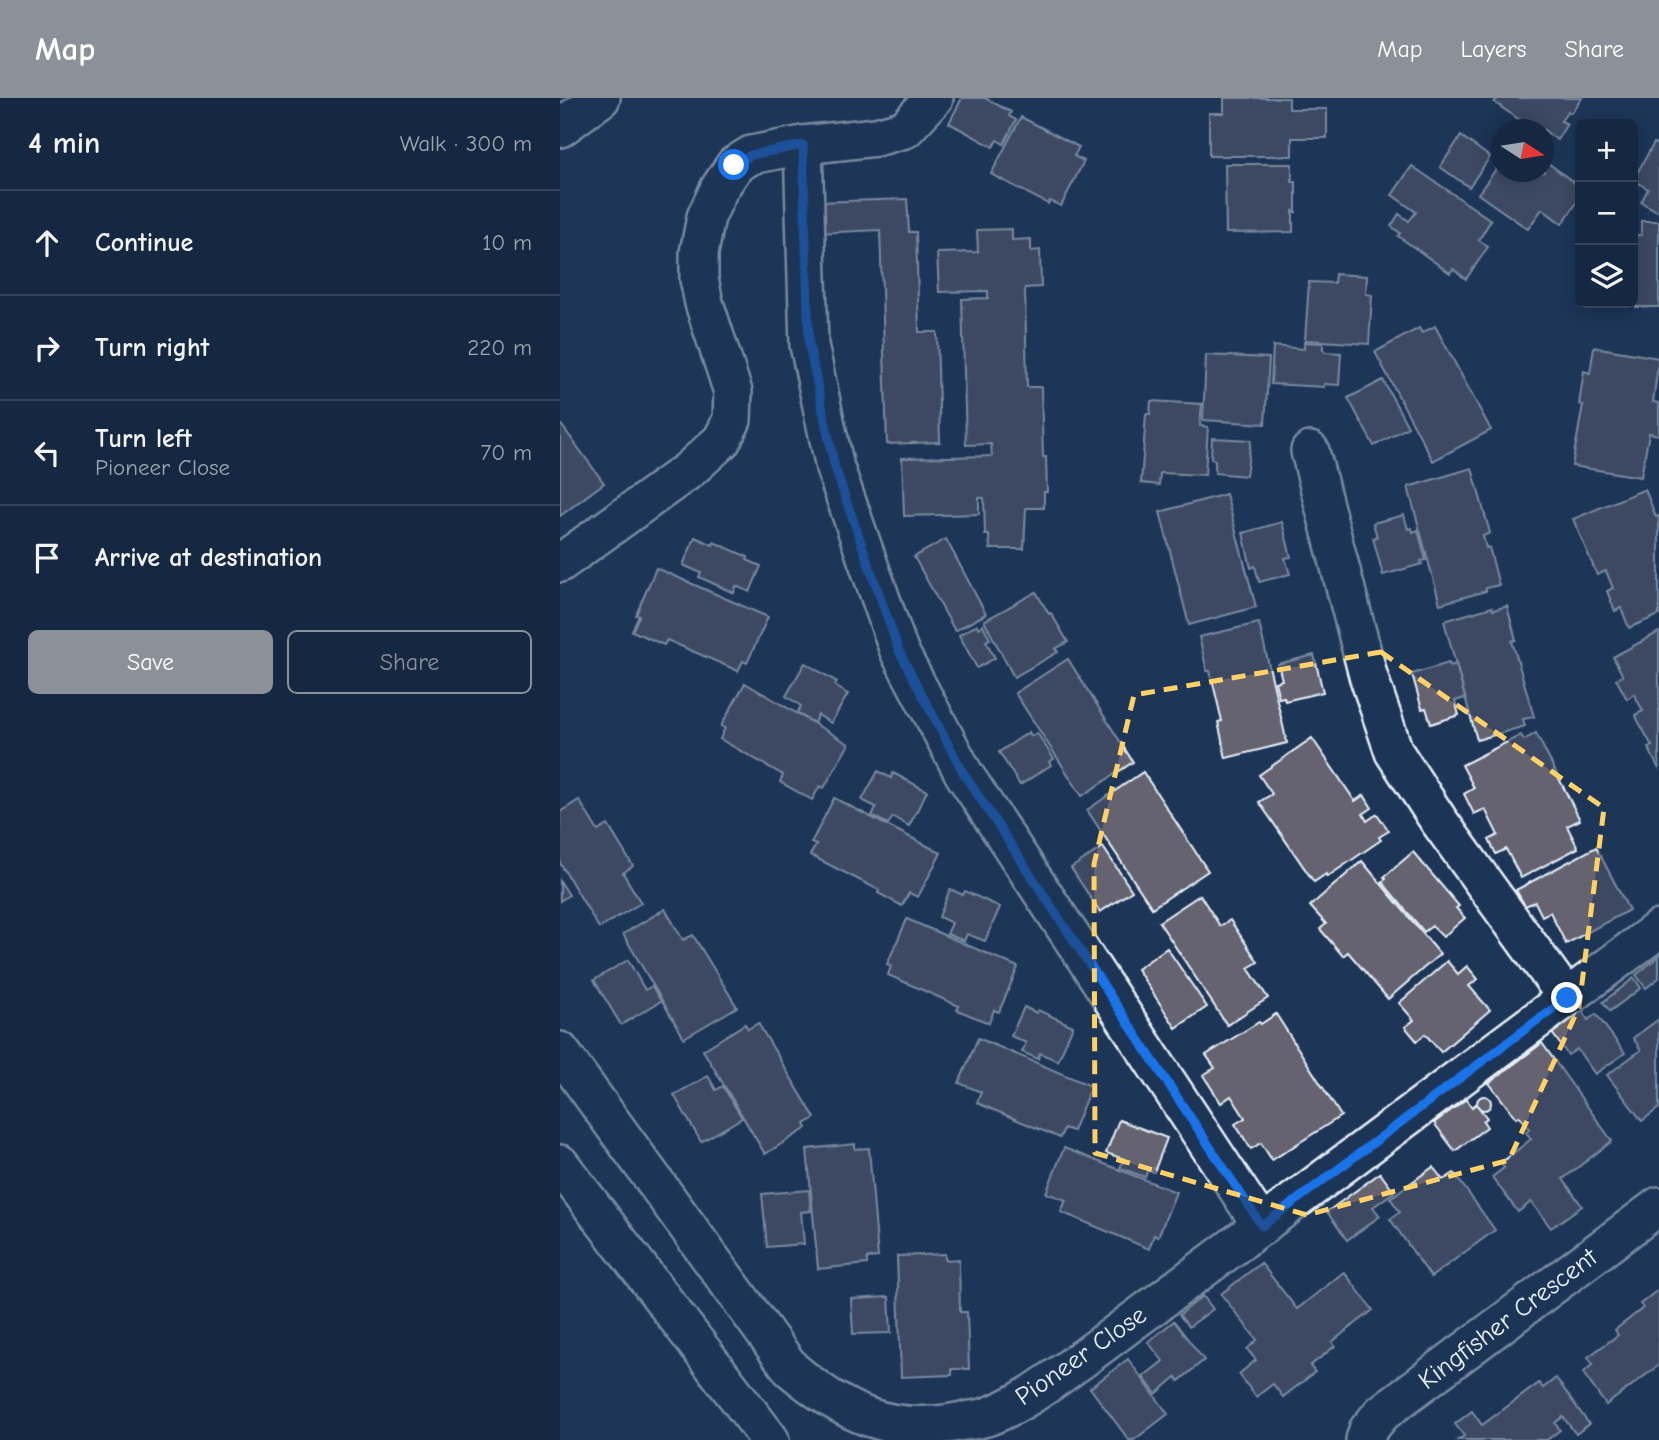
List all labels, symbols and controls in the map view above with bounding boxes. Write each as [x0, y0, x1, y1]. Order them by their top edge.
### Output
text: Map [35, 30, 96, 68]
text: Map [1377, 35, 1423, 63]
text: Layers [1461, 35, 1526, 63]
text: Share [1564, 35, 1624, 63]
north arrow [1491, 119, 1554, 182]
map controls [1575, 119, 1638, 308]
button: + [1575, 119, 1638, 182]
text: 4 min [28, 126, 100, 161]
text: Walk · 300 m [400, 130, 532, 157]
route start [718, 149, 749, 180]
button: − [1575, 182, 1638, 245]
icon: ahead [28, 224, 66, 262]
text: Continue [95, 228, 193, 258]
text: 10 m [482, 229, 532, 256]
button: layers [1575, 245, 1638, 308]
icon: right [28, 329, 66, 367]
text: Turn right [95, 333, 209, 363]
text: 220 m [467, 334, 532, 361]
text: Turn left [95, 424, 192, 454]
icon: left [28, 434, 66, 472]
text: 70 m [480, 439, 532, 466]
text: Pioneer Close [95, 454, 230, 481]
icon: arrive [28, 539, 66, 577]
text: Arrive at destination [95, 543, 322, 573]
button: Save [28, 630, 273, 694]
button: Share [287, 630, 532, 694]
route end [1551, 982, 1582, 1013]
street label: Kingfisher Crescent [1413, 1241, 1604, 1396]
street label: Pioneer Close [1010, 1300, 1152, 1412]

